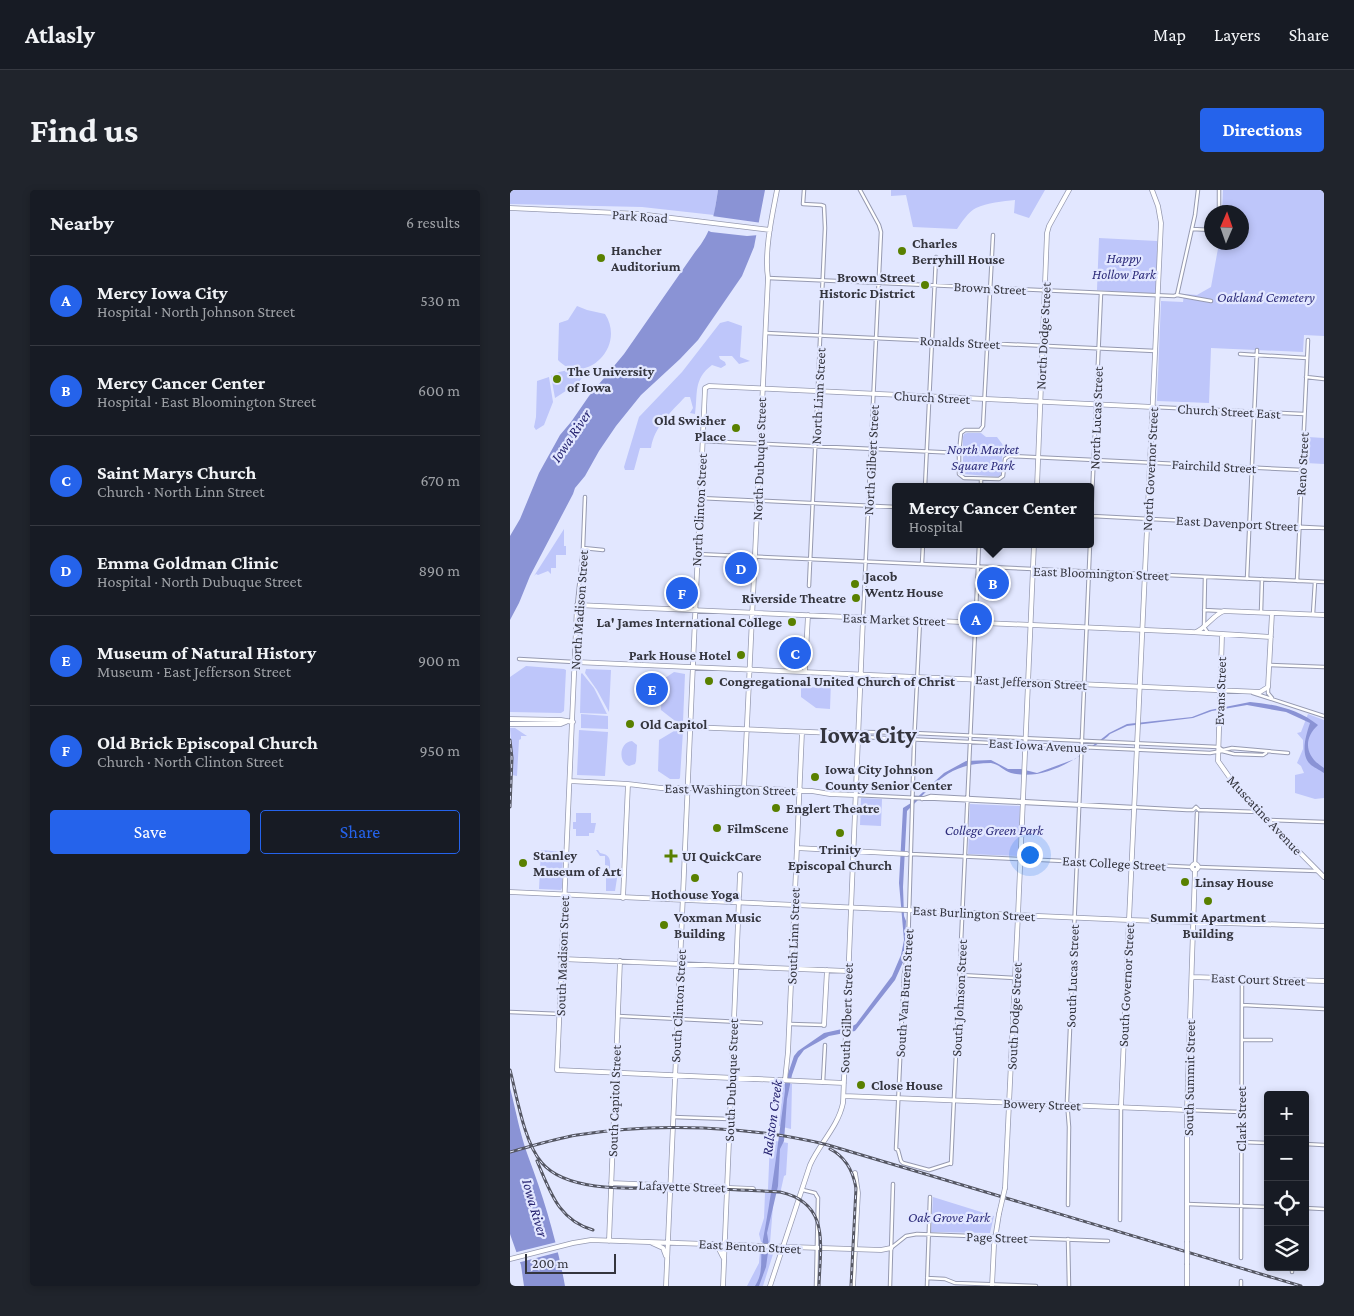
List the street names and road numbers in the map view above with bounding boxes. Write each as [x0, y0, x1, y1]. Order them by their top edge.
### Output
street label: Park Road [612, 206, 669, 226]
street label: Brown Street [953, 278, 1027, 298]
street label: North Dodge Street [1032, 281, 1054, 390]
street label: Ronalds Street [919, 332, 1001, 352]
street label: North Linn Street [807, 347, 829, 445]
street label: North Lucas Street [1086, 366, 1106, 470]
street label: Church Street [893, 387, 971, 407]
street label: North Dubuque Street [749, 397, 769, 521]
street label: Church Street East [1177, 400, 1281, 422]
street label: North Gilbert Street [860, 404, 882, 516]
street label: North Governor Street [1139, 406, 1161, 531]
street label: Reno Street [1292, 431, 1312, 496]
street label: North Clinton Street [688, 453, 710, 567]
street label: Fairchild Street [1171, 456, 1257, 476]
street label: East Davenport Street [1176, 512, 1299, 534]
street label: North Madison Street [567, 549, 591, 671]
street label: East Bloomington Street [1033, 563, 1169, 583]
street label: East Market Street [842, 609, 946, 629]
street label: Evans Street [1211, 656, 1229, 726]
street label: East Jefferson Street [975, 671, 1088, 693]
street label: East Iowa Avenue [988, 734, 1088, 756]
street label: Muscatine Avenue [1224, 772, 1306, 858]
street label: East Washington Street [664, 780, 796, 798]
street label: East College Street [1062, 852, 1167, 874]
street label: South Linn Street [783, 887, 803, 985]
street label: South Madison Street [552, 895, 572, 1016]
street label: East Burlington Street [912, 902, 1036, 924]
street label: South Governor Street [1115, 922, 1137, 1047]
street label: South Lucas Street [1062, 924, 1082, 1028]
street label: South Van Buren Street [892, 928, 916, 1058]
street label: South Johnson Street [948, 939, 970, 1057]
street label: South Clinton Street [667, 949, 689, 1063]
street label: South Dodge Street [1003, 961, 1025, 1070]
street label: South Gilbert Street [836, 962, 856, 1073]
street label: East Court Street [1211, 969, 1306, 989]
street label: South Dubuque Street [721, 1018, 741, 1142]
street label: South Summit Street [1180, 1020, 1198, 1136]
street label: South Capitol Street [604, 1044, 624, 1157]
street label: Clark Street [1233, 1086, 1249, 1152]
street label: Bowery Street [1003, 1095, 1082, 1113]
street label: Lafayette Street [638, 1176, 726, 1196]
street label: Page Street [966, 1228, 1028, 1246]
street label: East Benton Street [698, 1235, 802, 1257]

